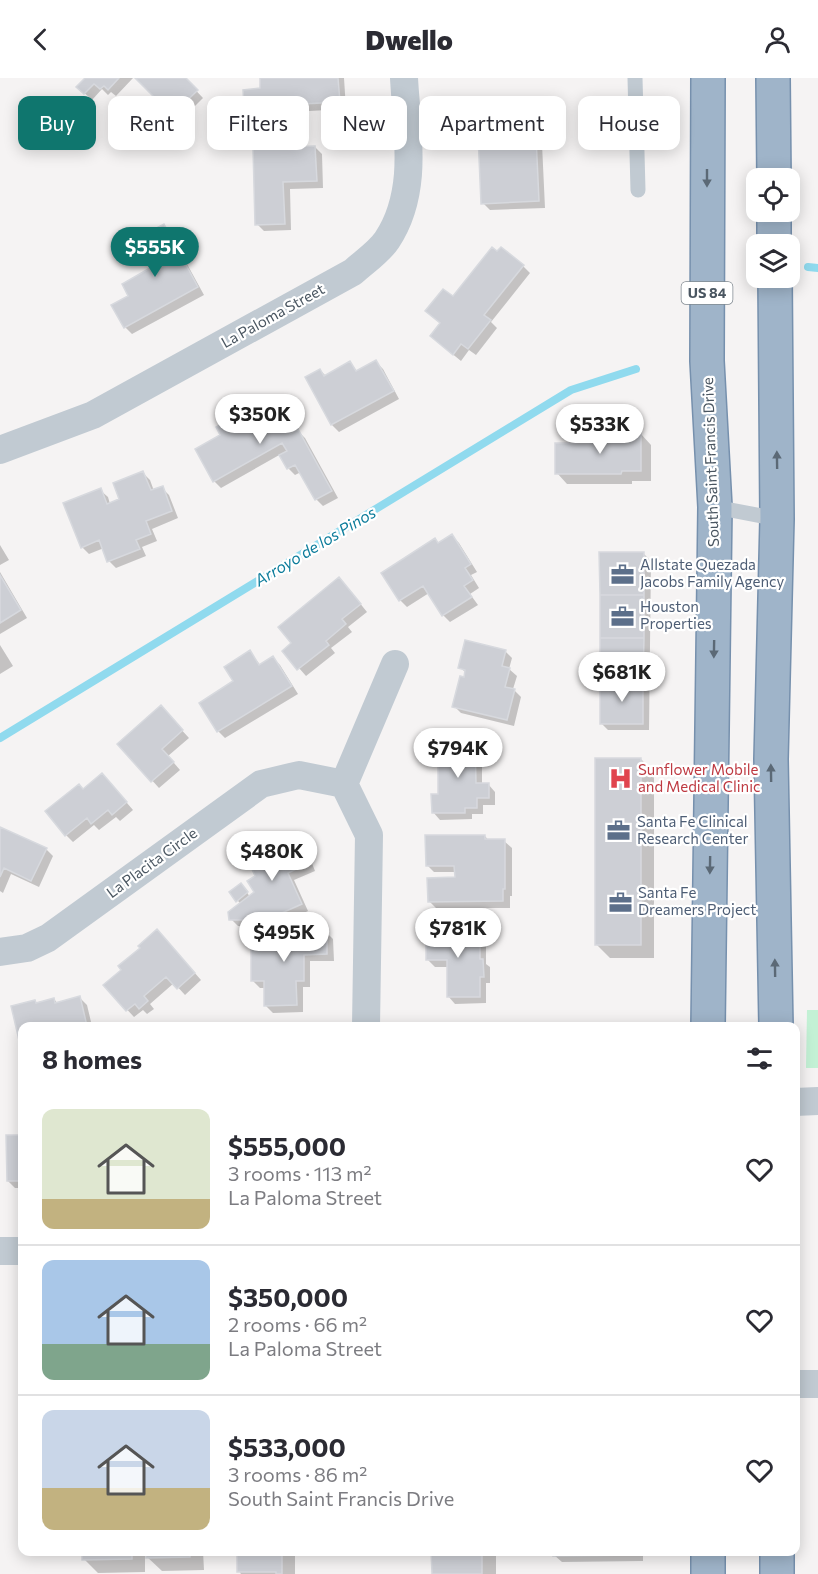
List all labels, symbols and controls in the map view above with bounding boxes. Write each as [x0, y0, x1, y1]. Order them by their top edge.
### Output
icon: back [24, 23, 57, 56]
text: Dwello [365, 23, 453, 56]
icon: person [761, 23, 794, 56]
chip: Buy [18, 96, 96, 150]
chip: Rent [108, 96, 195, 150]
chip: Filters [207, 96, 309, 150]
chip: New [321, 96, 407, 150]
chip: Apartment [419, 96, 566, 150]
chip: House [578, 96, 680, 150]
map controls [746, 168, 800, 288]
button: locate [746, 168, 800, 222]
one-way arrow [702, 169, 712, 188]
pin: $555K [113, 227, 197, 278]
text: $555K [125, 234, 185, 258]
button: layers [746, 234, 800, 288]
street label: La Paloma Street [218, 279, 327, 351]
road number: US 84 [682, 282, 732, 304]
street label: South Saint Francis Drive [698, 377, 722, 547]
pin: $350K [218, 394, 302, 445]
text: $350K [229, 401, 291, 425]
pin: $533K [558, 404, 642, 455]
text: $533K [570, 411, 630, 435]
one-way arrow [772, 451, 782, 470]
water label: Arroyo de los Pinos [250, 502, 379, 590]
place label: Allstate Quezada Jacobs Family Agency [640, 555, 784, 590]
office icon: Allstate Quezada Jacobs Family Agency [609, 561, 635, 587]
place label: Houston Properties [640, 597, 712, 632]
office icon: Houston Properties [609, 603, 635, 629]
one-way arrow [709, 640, 719, 659]
pin: $681K [580, 652, 664, 703]
text: $681K [592, 659, 652, 683]
pin: $794K [416, 728, 500, 779]
text: $794K [428, 735, 488, 759]
place label: Sunflower Mobile and Medical Clinic [638, 760, 760, 795]
one-way arrow [766, 763, 776, 782]
hospital icon: Sunflower Mobile and Medical Clinic [607, 766, 633, 792]
place label: Santa Fe Clinical Research Center [637, 812, 748, 847]
office icon: Santa Fe Clinical Research Center [606, 818, 632, 844]
street label: La Placita Circle [103, 823, 200, 901]
pin: $480K [230, 831, 314, 882]
text: $480K [240, 838, 304, 862]
one-way arrow [706, 856, 715, 875]
place label: Santa Fe Dreamers Project [638, 883, 756, 918]
office icon: Santa Fe Dreamers Project [607, 889, 633, 915]
pin: $781K [416, 908, 500, 959]
pin: $495K [242, 912, 326, 963]
text: $781K [429, 915, 487, 939]
text: $495K [253, 919, 315, 943]
one-way arrow [770, 958, 779, 977]
icon: filters [743, 1042, 776, 1075]
text: 8 homes [42, 1043, 142, 1074]
text: $555,000 [228, 1130, 346, 1161]
icon: home [90, 1133, 162, 1205]
icon: heart [743, 1153, 776, 1186]
text: 3 rooms · 113 m² [228, 1161, 372, 1185]
text: La Paloma Street [228, 1185, 382, 1209]
text: $350,000 [228, 1281, 348, 1312]
icon: home [90, 1284, 162, 1356]
icon: heart [743, 1304, 776, 1337]
text: 2 rooms · 66 m² [228, 1312, 367, 1336]
text: La Paloma Street [228, 1336, 382, 1360]
text: $533,000 [228, 1431, 346, 1462]
icon: home [90, 1434, 162, 1506]
icon: heart [743, 1454, 776, 1487]
text: 3 rooms · 86 m² [228, 1462, 367, 1486]
text: South Saint Francis Drive [228, 1486, 454, 1510]

